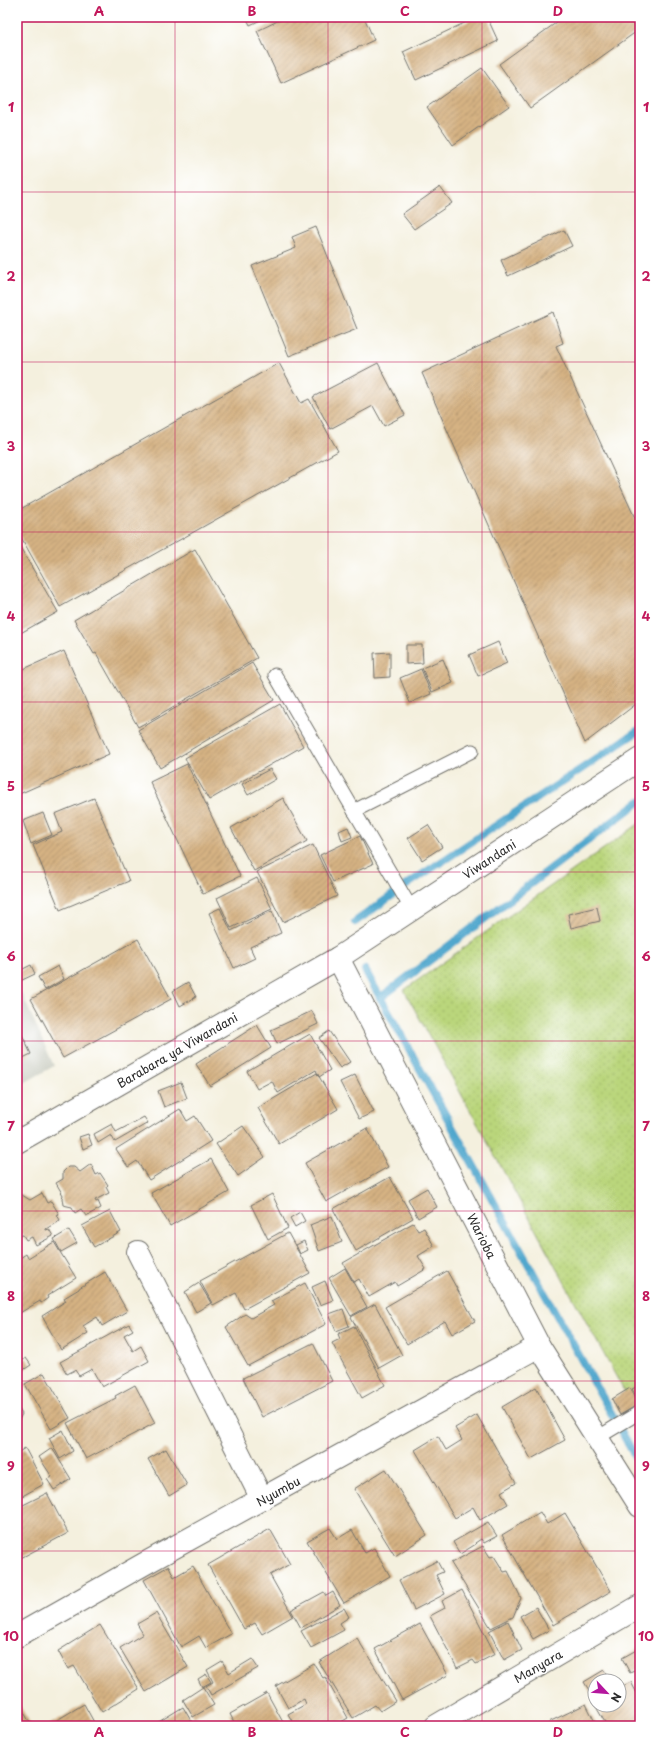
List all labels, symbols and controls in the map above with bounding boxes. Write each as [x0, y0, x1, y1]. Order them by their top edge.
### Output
text: A [94, 1, 104, 20]
text: B [248, 1, 257, 20]
text: C [400, 1, 410, 20]
text: D [553, 1, 563, 20]
text: 1 [8, 97, 14, 116]
text: 1 [643, 97, 649, 116]
text: 2 [6, 266, 16, 285]
text: 2 [641, 266, 651, 285]
text: 3 [7, 436, 16, 455]
text: 3 [642, 436, 651, 455]
text: 4 [7, 606, 16, 625]
text: 4 [642, 606, 651, 625]
text: 5 [7, 776, 15, 795]
text: 5 [642, 776, 650, 795]
street label: Viwandani [459, 835, 519, 883]
text: 6 [6, 946, 16, 965]
text: 6 [641, 946, 651, 965]
street label: Barabara ya Viwandani [113, 1008, 241, 1092]
text: 7 [7, 1116, 15, 1135]
text: 7 [642, 1116, 650, 1135]
street label: Warioba [463, 1210, 501, 1262]
text: 8 [7, 1286, 15, 1305]
text: 8 [642, 1286, 650, 1305]
text: 9 [7, 1456, 15, 1475]
text: 9 [642, 1456, 650, 1475]
street label: Nyumbu [253, 1472, 303, 1510]
text: 10 [3, 1626, 19, 1645]
text: 10 [638, 1626, 654, 1645]
street label: Manyara [510, 1645, 566, 1687]
north arrow [587, 1673, 627, 1713]
text: N [607, 1690, 626, 1706]
text: A [94, 1722, 104, 1741]
text: B [248, 1722, 257, 1741]
text: C [400, 1722, 410, 1741]
text: D [553, 1722, 563, 1741]

